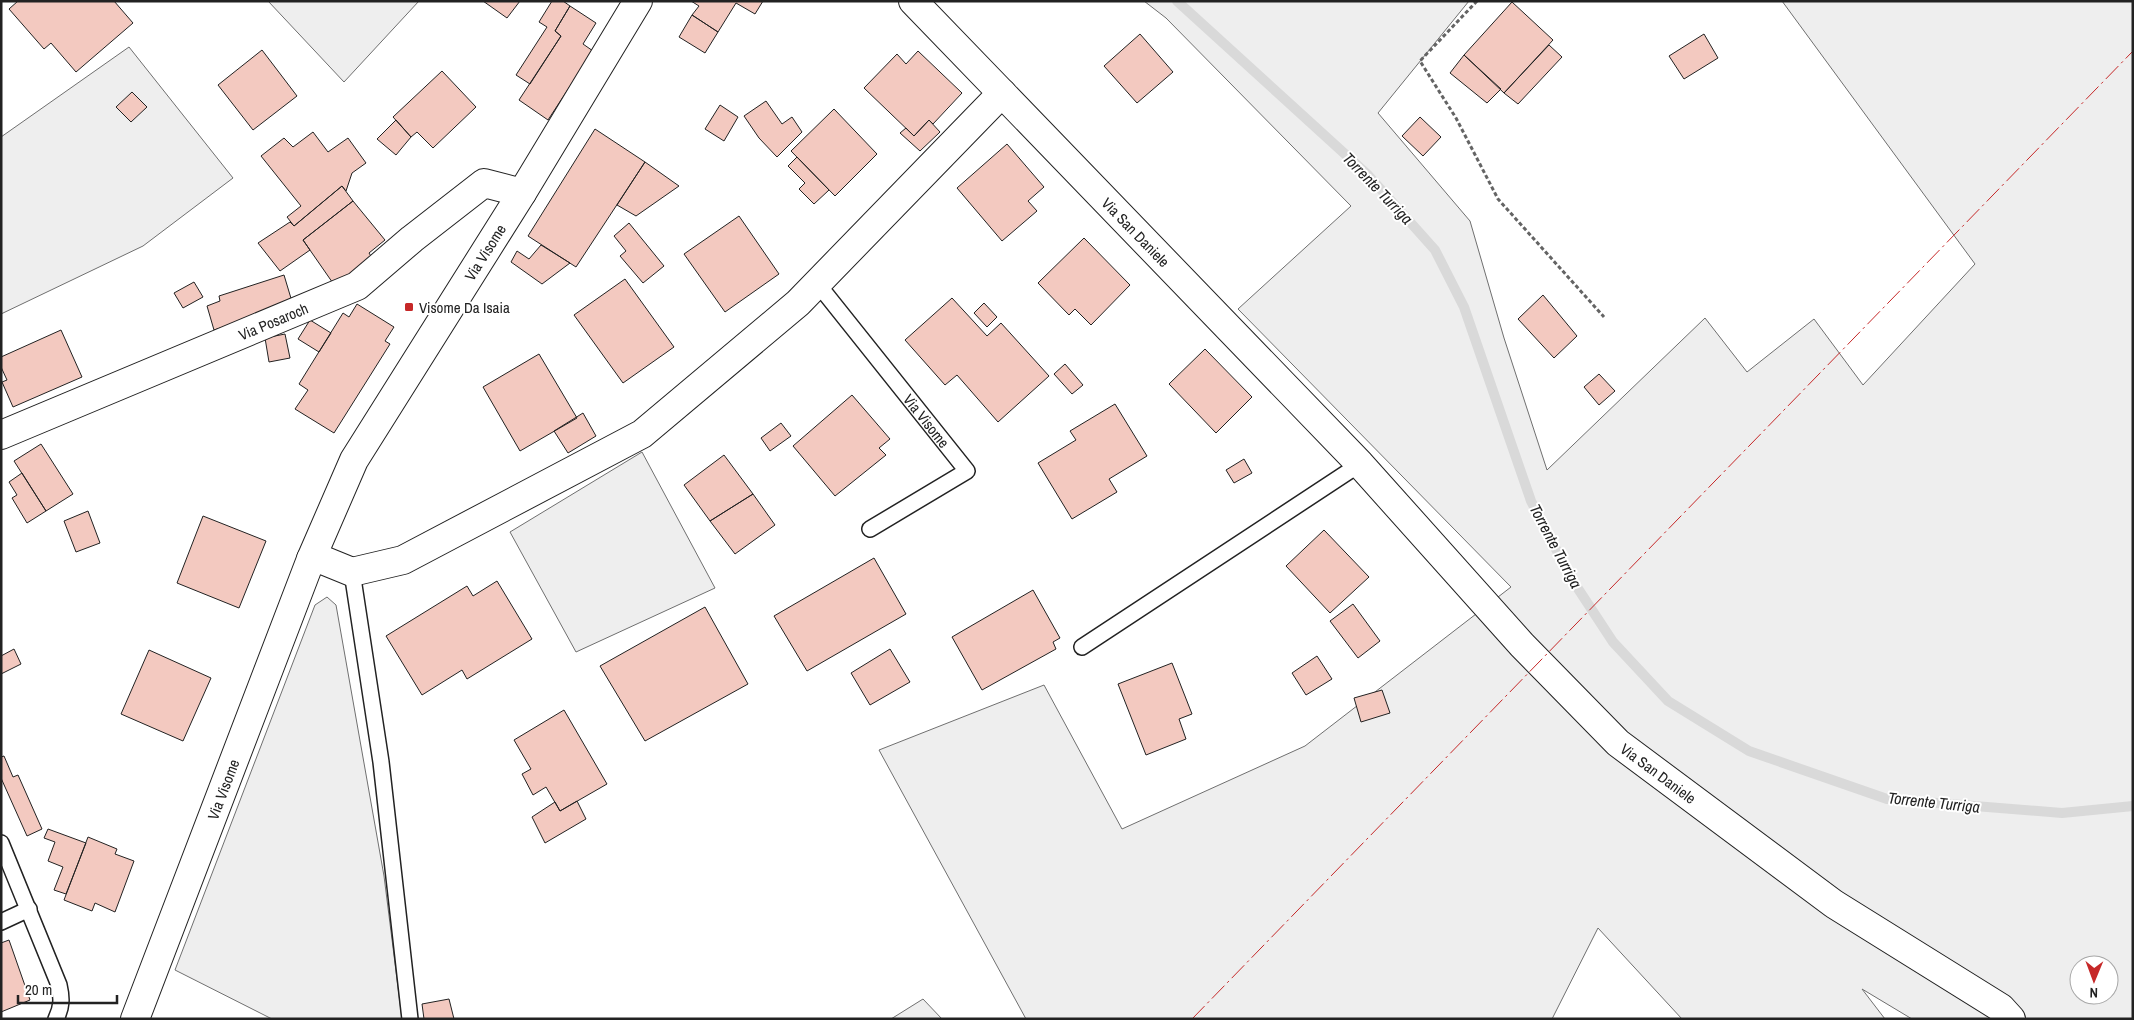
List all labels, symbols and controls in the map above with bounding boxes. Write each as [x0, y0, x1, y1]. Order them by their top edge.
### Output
water label: Torrente Turriga [1338, 147, 1418, 229]
street label: Via San Daniele [1097, 192, 1175, 272]
street label: Via Visome [459, 220, 511, 285]
street label: Via Posaroch [235, 297, 311, 345]
place label: Visome Da Isaia [419, 297, 510, 318]
marker: Visome Da Isaia [403, 301, 415, 313]
street label: Via Visome [899, 389, 955, 452]
water label: Torrente Turriga [1525, 500, 1587, 592]
street label: Via San Daniele [1616, 738, 1701, 808]
street label: Via Visome [202, 756, 244, 823]
water label: Torrente Turriga [1887, 786, 1981, 818]
north arrow [2069, 955, 2119, 1005]
scale bar [18, 972, 116, 1004]
text: 20 m [25, 979, 52, 1000]
text: N [2089, 984, 2098, 1002]

